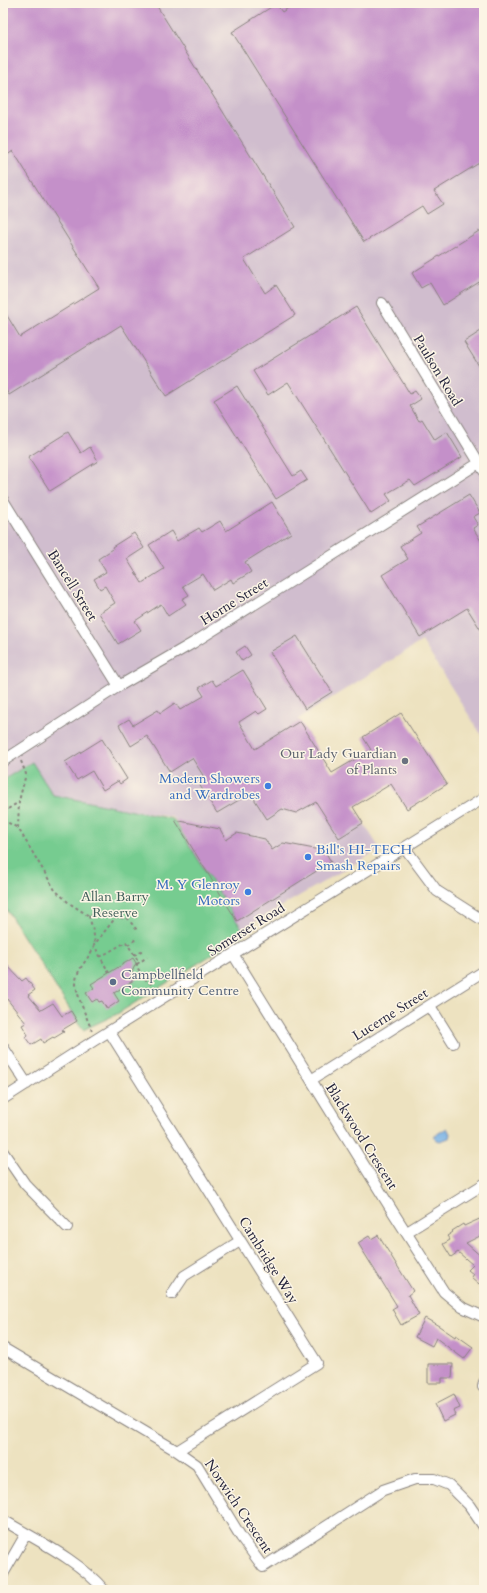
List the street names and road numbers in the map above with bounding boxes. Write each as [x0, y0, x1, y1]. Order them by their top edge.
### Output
street label: Paulson Road [409, 331, 467, 410]
street label: Bancell Street [43, 546, 102, 625]
street label: Horne Street [197, 573, 272, 630]
street label: Somerset Road [204, 898, 289, 961]
street label: Lucerne Street [349, 983, 432, 1045]
street label: Blackwood Crescent [321, 1079, 402, 1194]
street label: Cambridge Way [234, 1213, 303, 1308]
street label: Norwich Crescent [200, 1456, 277, 1557]

